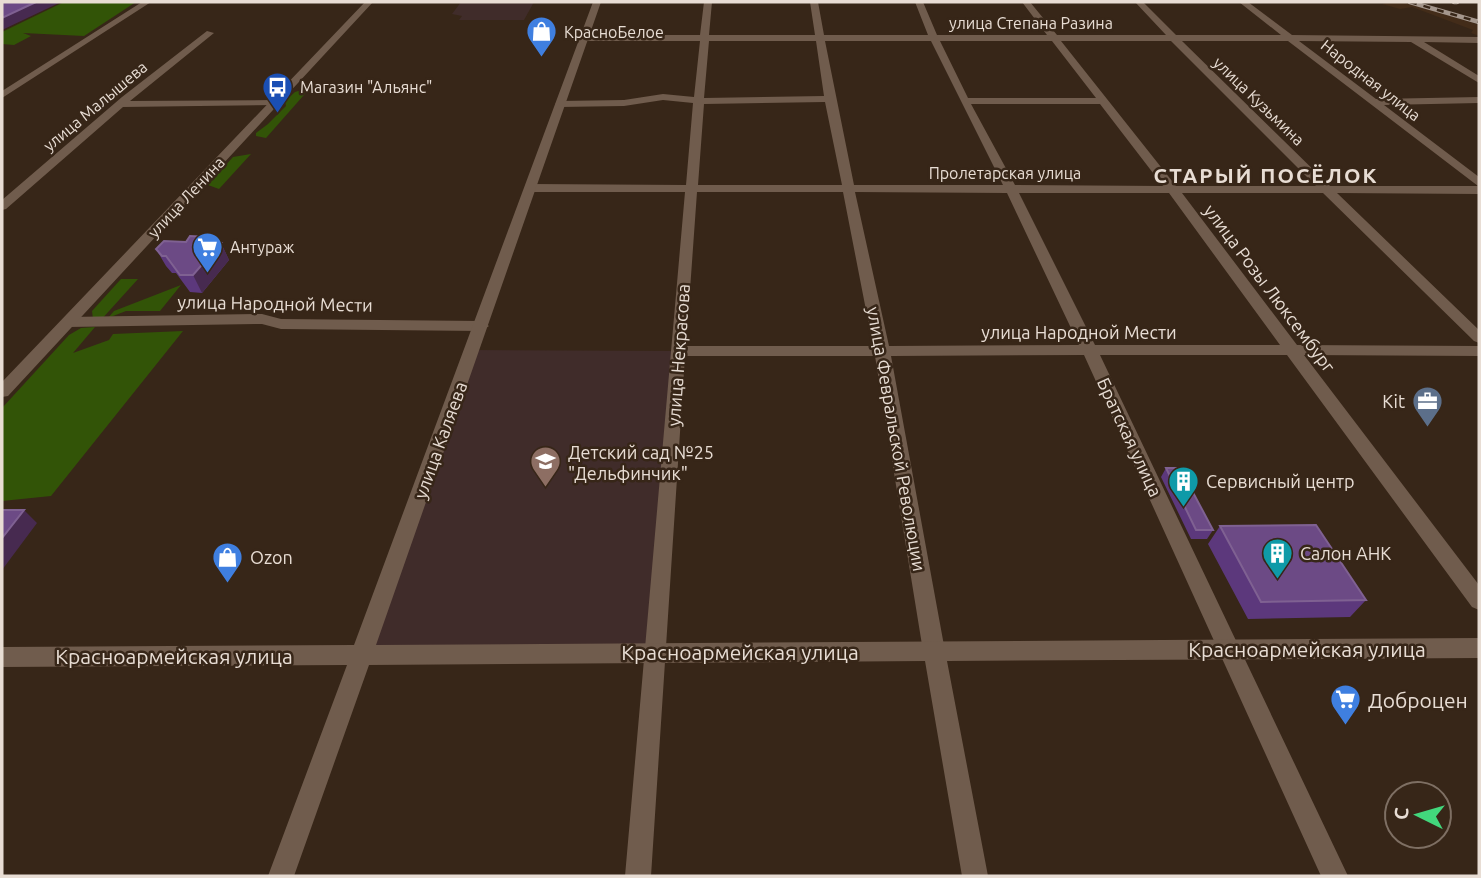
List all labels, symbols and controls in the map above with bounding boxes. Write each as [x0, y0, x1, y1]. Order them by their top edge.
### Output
street label: улица Степана Разина [949, 14, 1113, 32]
shop icon: КрасноБелое [524, 15, 558, 59]
place label: КрасноБелое [564, 23, 664, 41]
street label: Народная улица [1318, 36, 1424, 124]
street label: улица Кузьмина [1210, 53, 1308, 149]
street label: улица Малышева [40, 57, 150, 155]
bus stop icon: Магазин "Альянс" [260, 70, 294, 114]
place label: Магазин "Альянс" [300, 78, 433, 96]
street label: улица Ленина [144, 153, 228, 241]
district label: СТАРЫЙ ПОСЁЛОК [1154, 163, 1378, 187]
street label: Пролетарская улица [929, 164, 1081, 182]
street label: улица Розы Люксембург [1200, 200, 1340, 376]
supermarket icon: Антураж [190, 230, 224, 274]
place label: Антураж [230, 238, 294, 256]
street label: улица Некрасова [663, 283, 693, 427]
street label: улица Народной Мести [177, 291, 373, 315]
street label: улица Февральской Революции [864, 305, 930, 573]
street label: улица Народной Мести [981, 322, 1177, 342]
street label: Братская улица [1094, 374, 1166, 500]
street label: улица Каляева [410, 379, 470, 501]
office icon: Kit [1411, 384, 1445, 428]
place label: Kit [1382, 391, 1405, 411]
place label: Детский сад №25 "Дельфинчик" [568, 442, 714, 483]
school or university icon: Детский сад №25 "Дельфинчик" [528, 445, 562, 489]
building icon: Сервисный центр [1166, 464, 1200, 508]
place label: Сервисный центр [1206, 471, 1355, 491]
building icon: Салон АНК [1260, 536, 1294, 580]
shop icon: Ozon [210, 540, 244, 584]
place label: Салон АНК [1300, 543, 1391, 563]
place label: Ozon [250, 547, 293, 567]
street label: Красноармейская улица [1188, 637, 1426, 661]
street label: Красноармейская улица [621, 640, 859, 664]
street label: Красноармейская улица [55, 644, 293, 668]
supermarket icon: Доброцен [1328, 683, 1362, 727]
place label: Доброцен [1368, 688, 1468, 712]
north arrow [1383, 780, 1453, 850]
text: С [1390, 807, 1413, 821]

